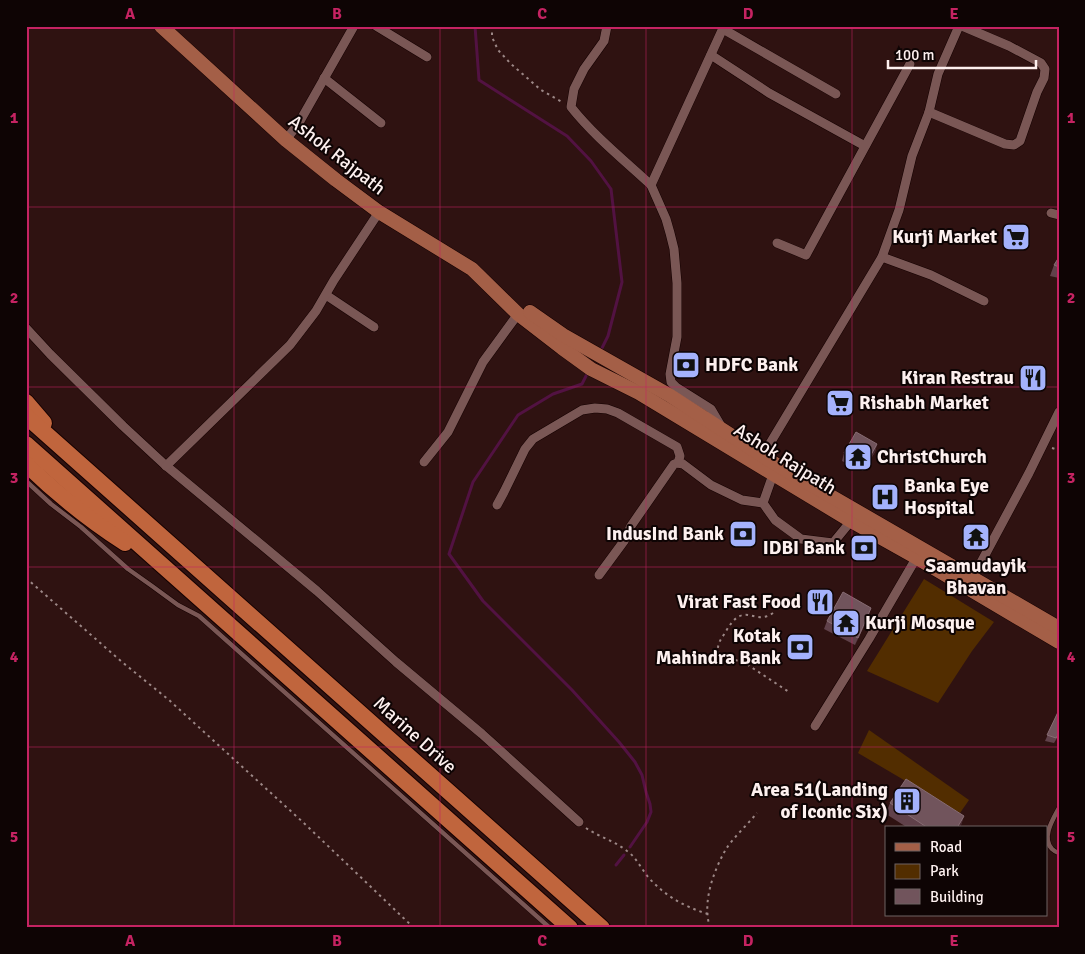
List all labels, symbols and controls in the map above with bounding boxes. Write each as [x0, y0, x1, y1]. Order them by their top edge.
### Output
text: A [125, 4, 136, 24]
text: B [332, 4, 342, 24]
text: C [537, 4, 547, 24]
text: D [743, 4, 754, 24]
text: E [949, 4, 959, 24]
scale bar [888, 38, 1035, 70]
text: 100 m [895, 46, 935, 64]
text: 1 [10, 108, 19, 128]
text: 1 [1067, 108, 1076, 128]
street label: Ashok Rajpath [284, 110, 390, 200]
supermarket icon: Kurji Market [1001, 222, 1031, 252]
place label: Kurji Market [892, 225, 997, 249]
text: 2 [10, 288, 18, 308]
text: 2 [1067, 288, 1075, 308]
bank icon: HDFC Bank [671, 350, 701, 380]
place label: HDFC Bank [705, 353, 798, 377]
restaurant icon: Kiran Restrau [1018, 363, 1048, 393]
place label: Kiran Restrau [901, 366, 1014, 390]
supermarket icon: Rishabh Market [825, 388, 855, 418]
place label: Rishabh Market [859, 391, 989, 415]
street label: Ashok Rajpath [729, 418, 841, 500]
temple icon: ChristChurch [843, 442, 873, 472]
place label: ChristChurch [877, 445, 987, 469]
text: 3 [10, 468, 18, 488]
text: 3 [1067, 468, 1075, 488]
place label: Banka Eye Hospital [904, 474, 989, 520]
hospital icon: Banka Eye Hospital [870, 482, 900, 512]
bank icon: IndusInd Bank [728, 519, 758, 549]
place label: IndusInd Bank [606, 522, 724, 546]
temple icon: Saamudayik Bhavan [961, 522, 991, 552]
bank icon: IDBI Bank [849, 533, 879, 563]
place label: IDBI Bank [763, 536, 845, 560]
place label: Saamudayik Bhavan [926, 554, 1026, 600]
restaurant icon: Virat Fast Food [805, 587, 835, 617]
place label: Virat Fast Food [677, 590, 801, 614]
temple icon: Kurji Mosque [831, 608, 861, 638]
place label: Kurji Mosque [865, 611, 975, 635]
place label: Kotak Mahindra Bank [656, 624, 781, 670]
bank icon: Kotak Mahindra Bank [785, 632, 815, 662]
text: 4 [10, 647, 19, 667]
text: 4 [1067, 647, 1076, 667]
street label: Marine Drive [368, 691, 462, 779]
place label: Area 51(Landing of Iconic Six) [751, 778, 888, 824]
building icon: Area 51(Landing of Iconic Six) [892, 786, 922, 816]
legend [885, 826, 1048, 916]
text: 5 [10, 827, 18, 847]
text: 5 [1067, 827, 1075, 847]
text: Road [930, 838, 962, 856]
text: Park [930, 862, 959, 880]
text: Building [930, 888, 984, 906]
text: A [125, 931, 136, 951]
text: B [332, 931, 342, 951]
text: C [537, 931, 547, 951]
text: D [743, 931, 754, 951]
text: E [949, 931, 959, 951]

